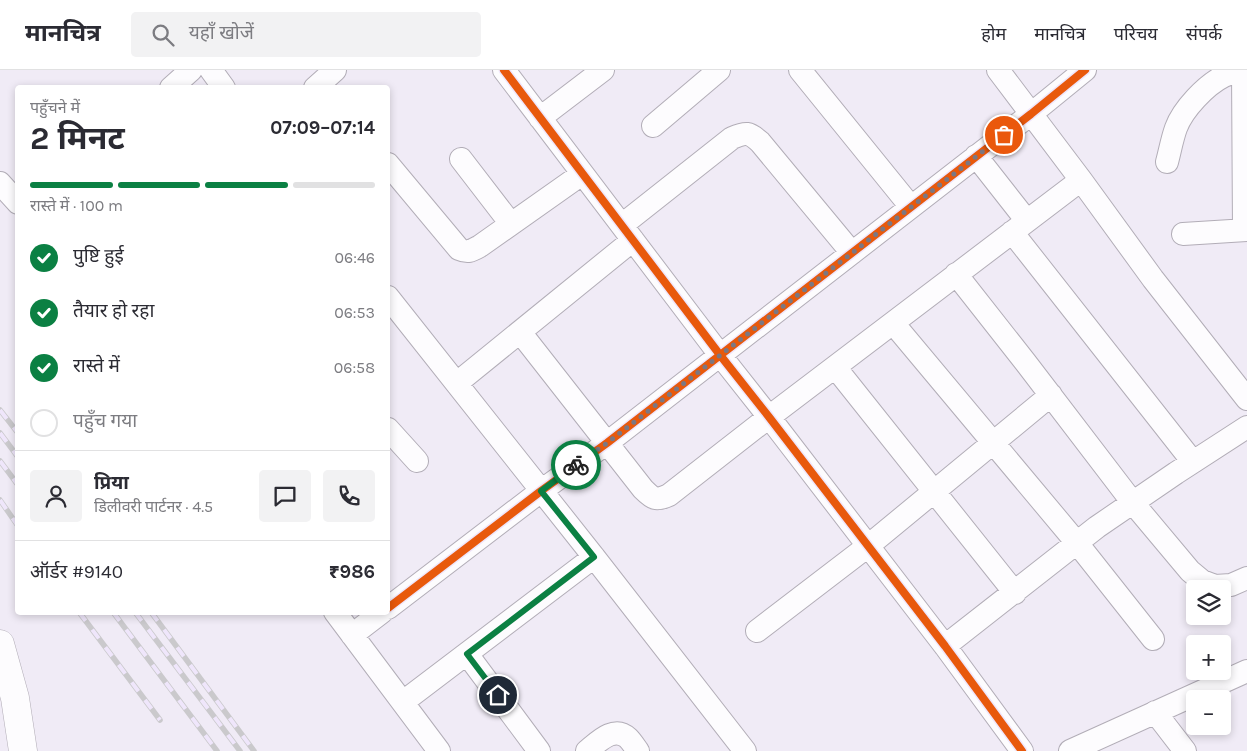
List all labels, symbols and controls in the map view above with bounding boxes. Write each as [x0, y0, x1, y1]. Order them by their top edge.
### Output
search box [131, 12, 481, 57]
text: मानचित्र [25, 19, 101, 47]
icon: search [149, 21, 177, 49]
text: यहाँ खोजें [189, 22, 254, 44]
text: होम [981, 23, 1006, 45]
text: मानचित्र [1034, 23, 1086, 45]
text: परिचय [1114, 23, 1158, 45]
text: संपर्क [1186, 23, 1222, 45]
text: पहुँचने में [30, 98, 80, 117]
pin [983, 114, 1025, 156]
text: 07:09–07:14 [270, 117, 375, 139]
text: 2 मिनट [30, 120, 125, 157]
icon: bag [990, 121, 1018, 149]
text: रास्ते में · 100 m [30, 196, 123, 215]
icon: check [30, 244, 58, 272]
text: पुष्टि हुई [73, 245, 124, 267]
text: 06:46 [335, 248, 375, 267]
icon: check [30, 299, 58, 327]
text: तैयार हो रहा [73, 300, 154, 322]
text: 06:53 [334, 303, 375, 322]
icon: check [30, 354, 58, 382]
text: रास्ते में [73, 355, 120, 377]
text: 06:58 [334, 358, 375, 377]
text: पहुँच गया [73, 410, 137, 432]
courier [551, 440, 601, 490]
icon: bike [562, 451, 590, 479]
button: person [30, 470, 82, 522]
button: chat [259, 470, 311, 522]
button: phone [323, 470, 375, 522]
text: प्रिया [94, 472, 129, 494]
text: डिलीवरी पार्टनर · 4.5 [94, 497, 213, 516]
text: ऑर्डर #9140 [30, 561, 123, 583]
text: ₹986 [329, 561, 375, 583]
map controls [1186, 580, 1231, 735]
button: layers [1186, 580, 1231, 625]
button: + [1186, 635, 1231, 680]
pin [477, 674, 519, 716]
icon: home [484, 681, 512, 709]
button: − [1186, 690, 1231, 735]

